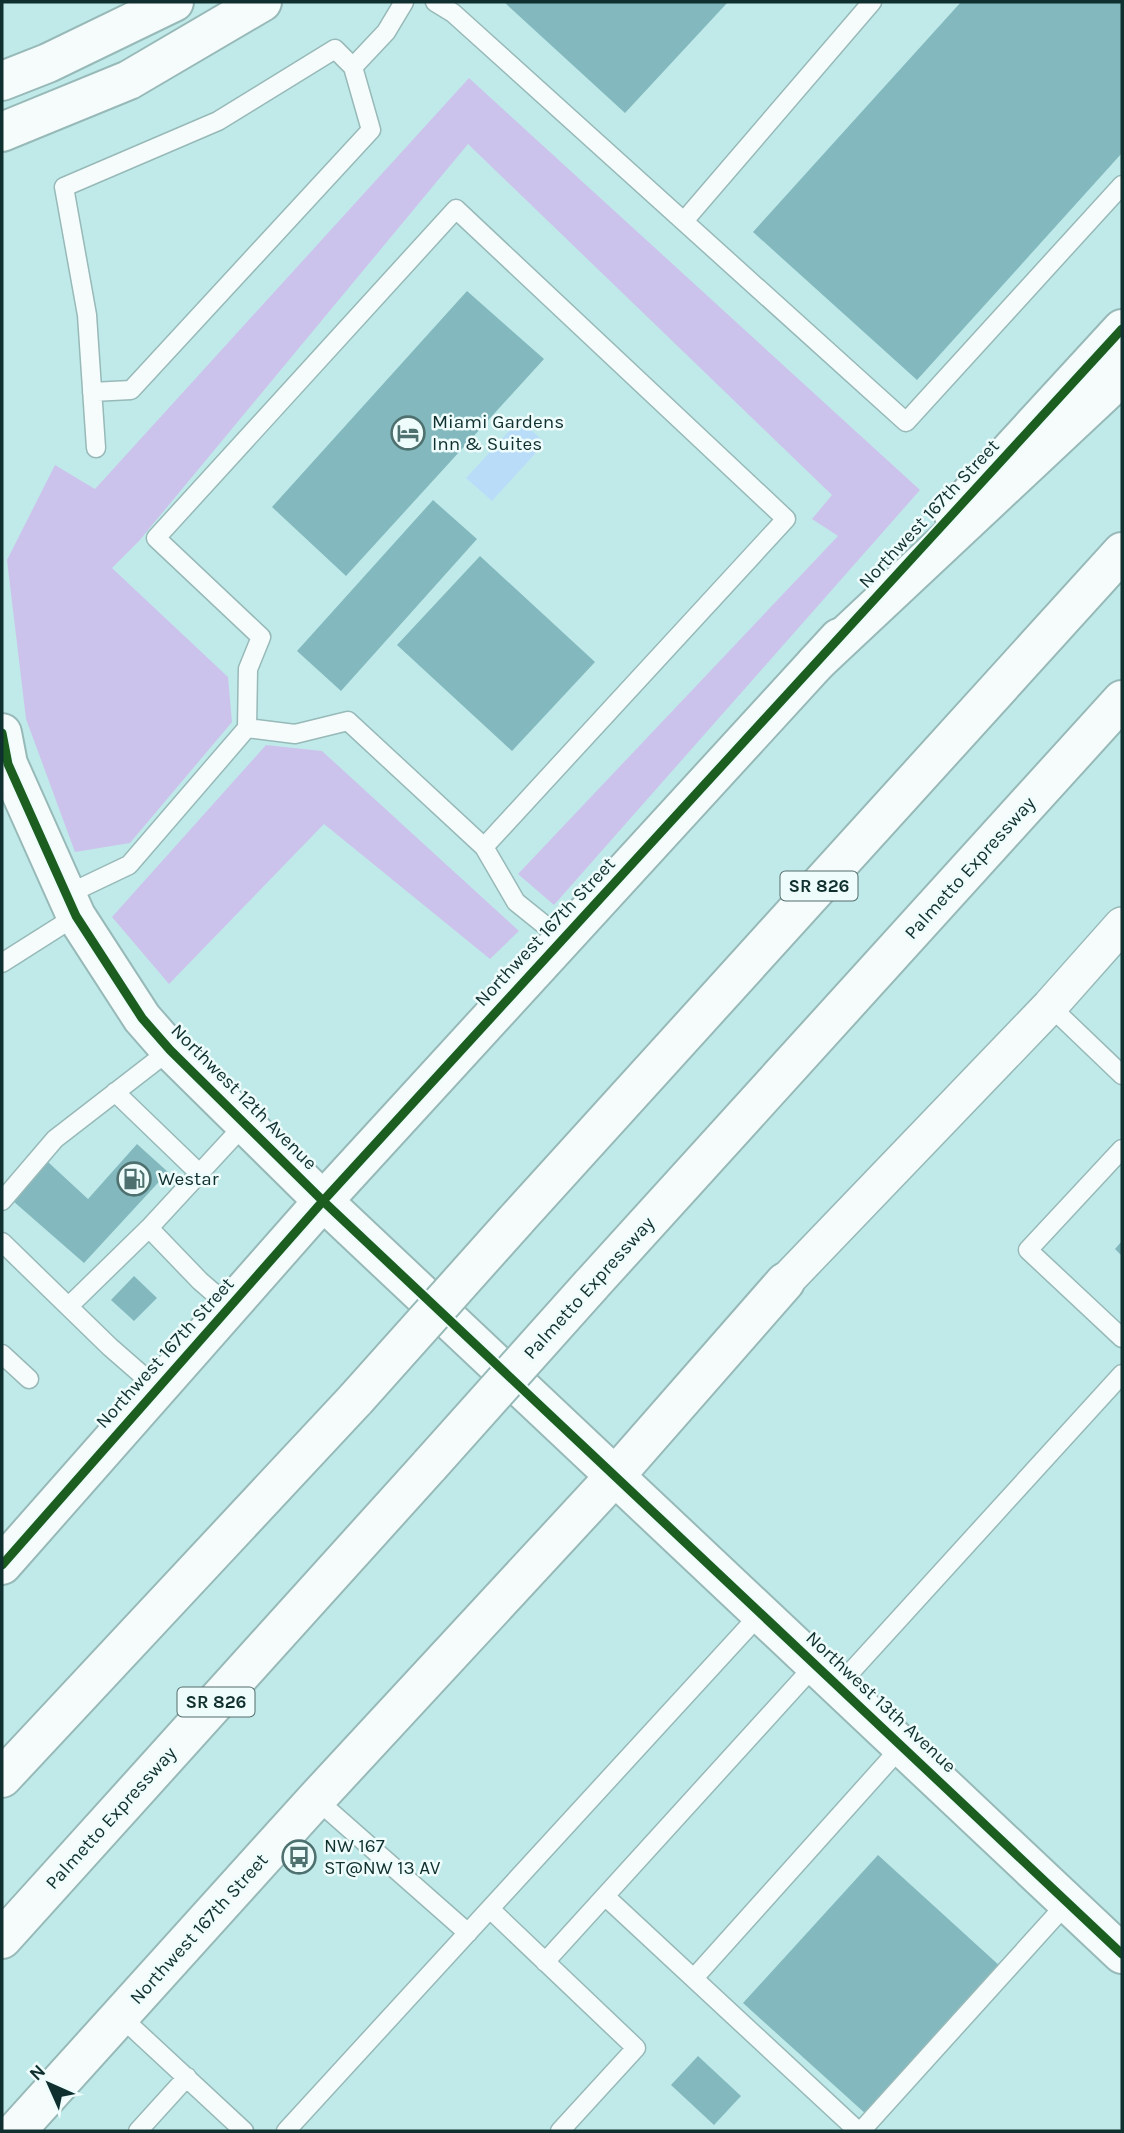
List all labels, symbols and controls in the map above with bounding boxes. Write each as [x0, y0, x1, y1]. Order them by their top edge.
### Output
place label: Miami Gardens Inn & Suites [432, 411, 564, 455]
hotel icon: Miami Gardens Inn & Suites [389, 414, 427, 452]
street label: Northwest 167th Street [854, 435, 1004, 593]
street label: Palmetto Expressway [900, 792, 1040, 944]
street label: Northwest 167th Street [470, 853, 620, 1011]
road number: SR 826 [780, 872, 858, 900]
street label: Northwest 12th Avenue [167, 1020, 321, 1174]
fuel station icon: Westar [115, 1160, 153, 1198]
place label: Westar [158, 1168, 219, 1190]
street label: Palmetto Expressway [519, 1212, 659, 1364]
street label: Northwest 167th Street [91, 1273, 239, 1433]
street label: Northwest 13th Avenue [801, 1627, 961, 1777]
road number: SR 826 [178, 1688, 255, 1716]
street label: Palmetto Expressway [41, 1742, 181, 1894]
place label: NW 167 ST@NW 13 AV [324, 1835, 441, 1879]
bus stop icon: NW 167 ST@NW 13 AV [280, 1838, 318, 1876]
street label: Northwest 167th Street [125, 1849, 273, 2009]
north arrow [14, 2049, 84, 2119]
text: N [25, 2060, 50, 2085]

